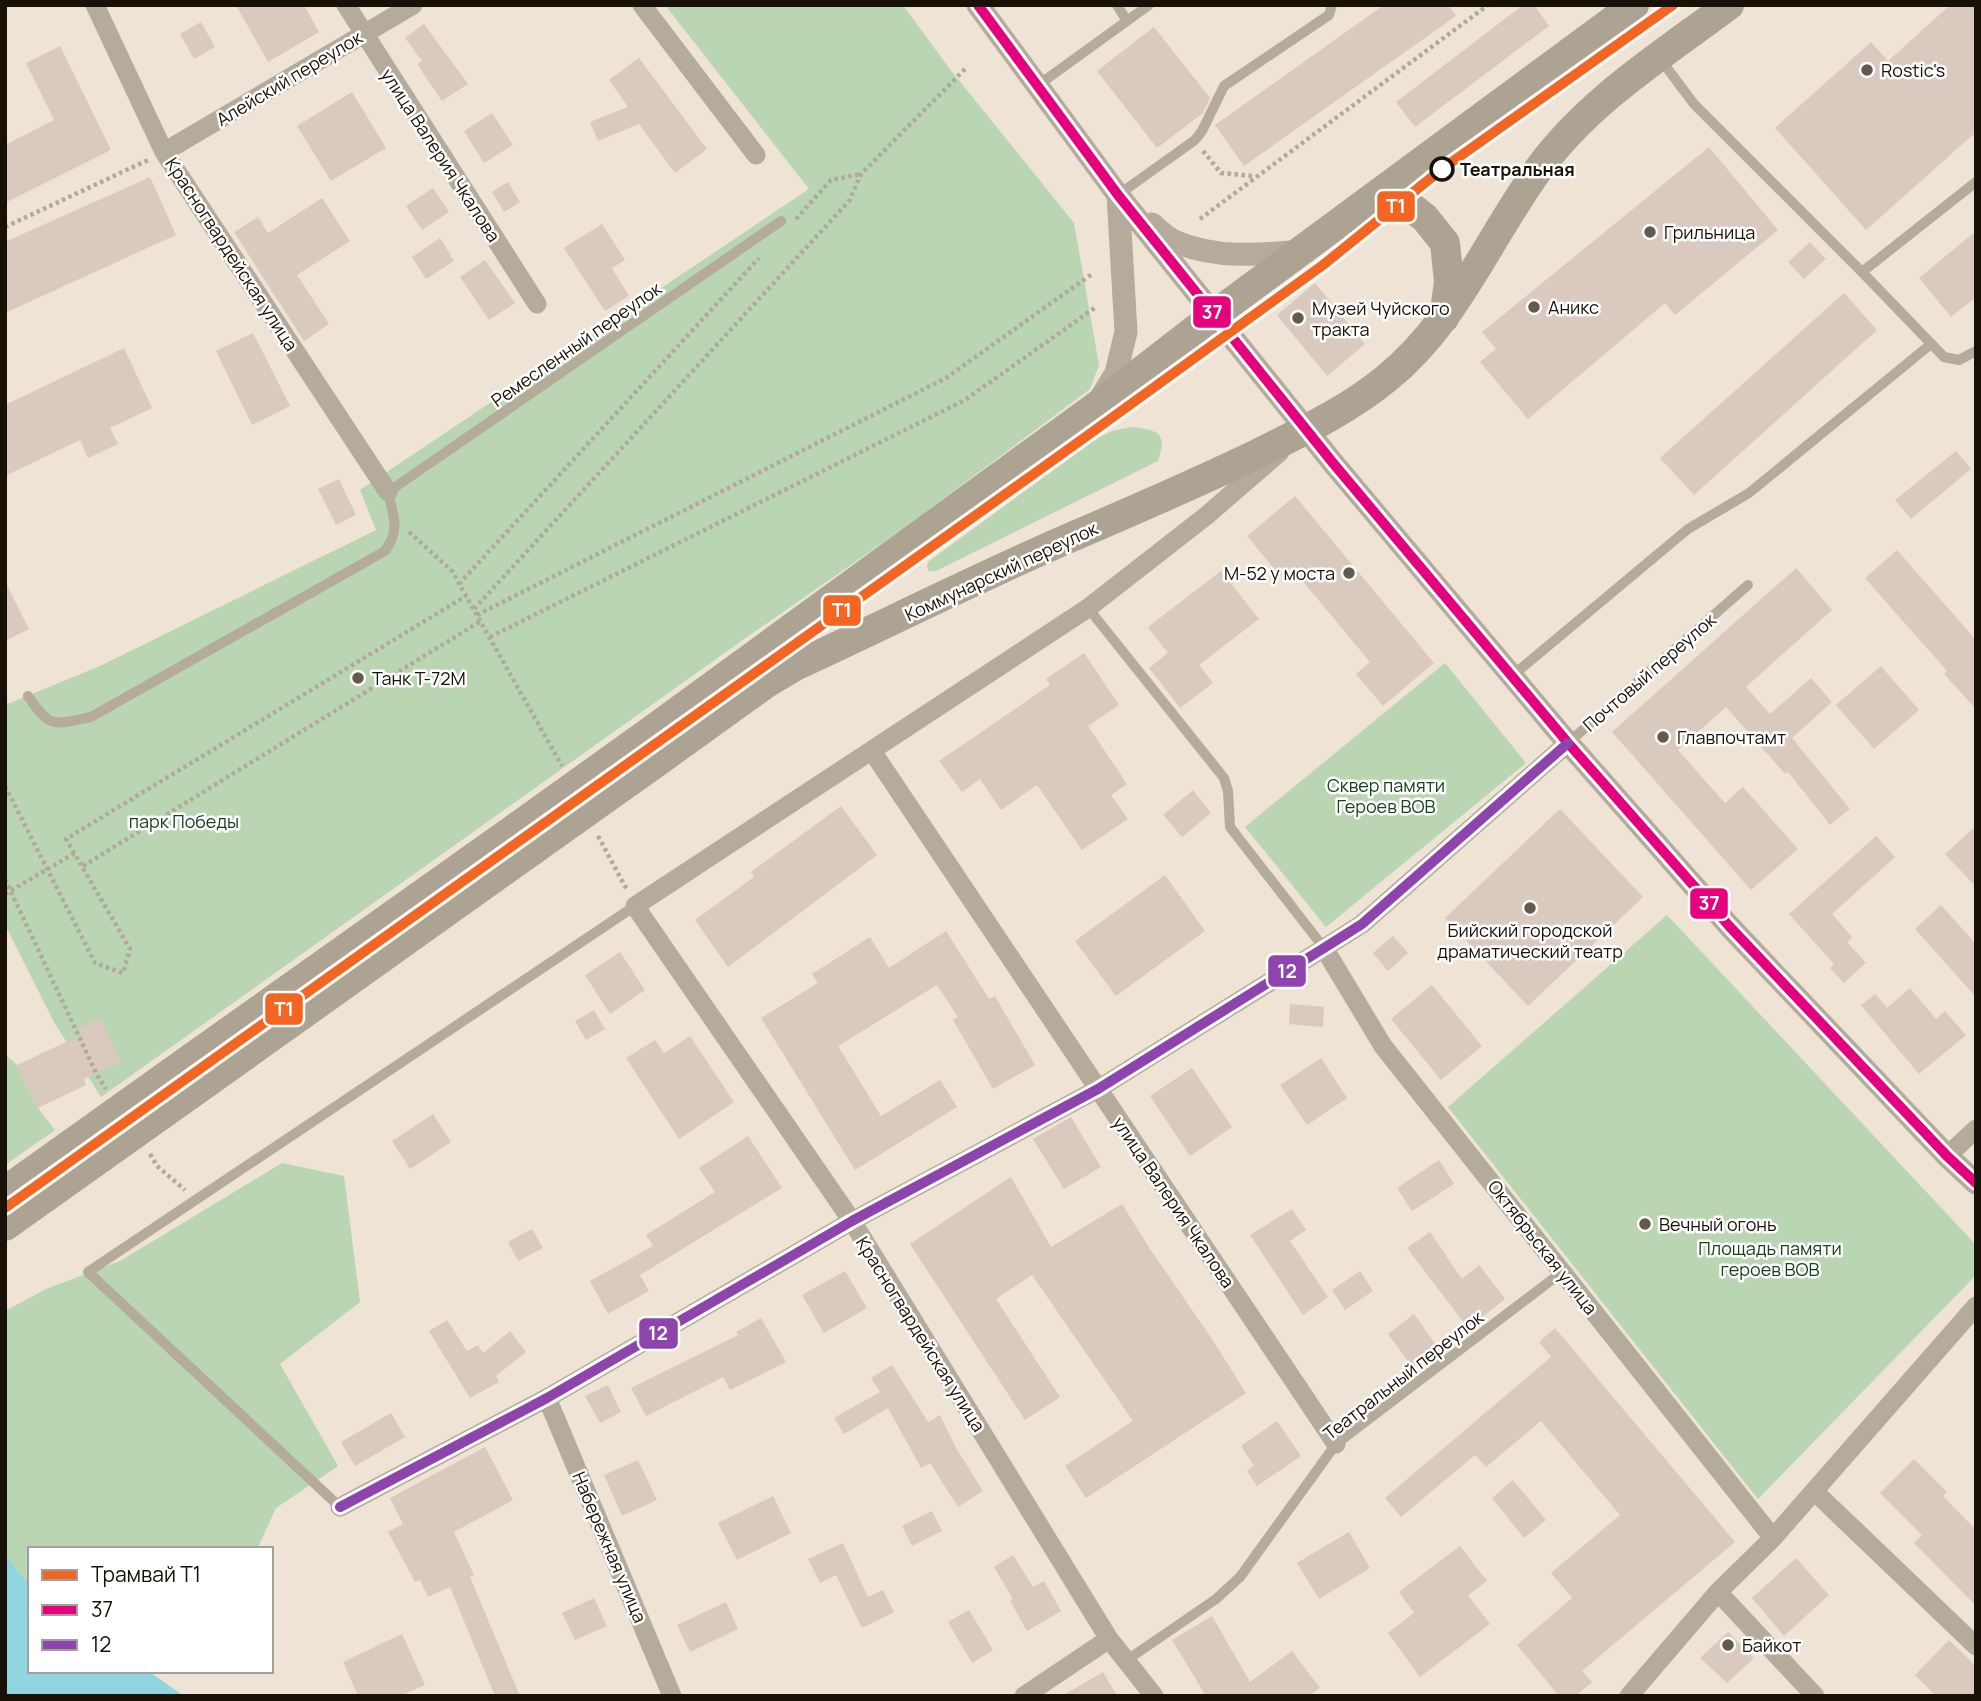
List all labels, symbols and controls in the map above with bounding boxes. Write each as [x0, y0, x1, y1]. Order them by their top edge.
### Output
street label: Алейский переулок [212, 24, 367, 131]
place label: Rostic's [1881, 58, 1945, 82]
marker: Rostic's [1859, 62, 1875, 78]
street label: улица Валерия Чкалова [376, 64, 506, 246]
street label: Красногвардейская улица [160, 153, 304, 355]
marker: Театральная [1430, 157, 1454, 181]
place label: Театральная [1460, 157, 1575, 181]
line badge: T1 [1376, 190, 1416, 223]
text: T1 [1386, 193, 1406, 219]
place label: Грильница [1664, 220, 1755, 244]
marker: Грильница [1642, 224, 1658, 240]
street label: Ремесленный переулок [486, 275, 667, 412]
line badge: 37 [1192, 295, 1232, 329]
place label: Аникс [1548, 295, 1599, 319]
place label: Музей Чуйского тракта [1312, 296, 1450, 341]
text: 37 [1201, 299, 1223, 325]
marker: Аникс [1526, 299, 1542, 315]
marker: Музей Чуйского тракта [1290, 310, 1306, 326]
street label: Коммунарский переулок [901, 515, 1102, 626]
place label: М-52 у моста [1224, 561, 1335, 585]
marker: М-52 у моста [1341, 565, 1357, 581]
line badge: T1 [822, 594, 862, 627]
text: T1 [832, 597, 852, 623]
street label: Почтовый переулок [1577, 607, 1721, 736]
place label: Танк Т-72М [372, 666, 466, 690]
marker: Танк Т-72М [350, 670, 366, 686]
place label: Главпочтамт [1677, 725, 1786, 749]
marker: Главпочтамт [1655, 729, 1671, 745]
park label: Сквер памяти Героев ВОВ [1327, 773, 1445, 818]
park label: парк Победы [129, 809, 239, 833]
line badge: 37 [1689, 887, 1729, 920]
text: 37 [1698, 890, 1720, 916]
marker: Бийский городской драматический театр [1522, 900, 1538, 916]
place label: Бийский городской драматический театр [1437, 918, 1623, 963]
line badge: 12 [1267, 954, 1307, 988]
text: 12 [1277, 958, 1297, 984]
line badge: T1 [264, 992, 304, 1026]
text: T1 [274, 996, 294, 1022]
street label: улица Валерия Чкалова [1108, 1112, 1240, 1292]
street label: Октябрьская улица [1483, 1175, 1603, 1319]
place label: Вечный огонь [1659, 1212, 1777, 1236]
marker: Вечный огонь [1637, 1216, 1653, 1232]
street label: Красногвардейская улица [851, 1232, 991, 1436]
park label: Площадь памяти героев ВОВ [1698, 1236, 1842, 1281]
street label: Театральный переулок [1318, 1304, 1489, 1445]
line badge: 12 [638, 1317, 679, 1350]
text: 12 [648, 1320, 668, 1346]
street label: Набережная улица [567, 1468, 653, 1626]
legend [28, 1547, 273, 1673]
text: Трамвай T1 [91, 1560, 201, 1588]
text: 37 [91, 1595, 113, 1623]
text: 12 [91, 1630, 111, 1658]
place label: Байкот [1742, 1633, 1801, 1657]
marker: Байкот [1720, 1637, 1736, 1653]

